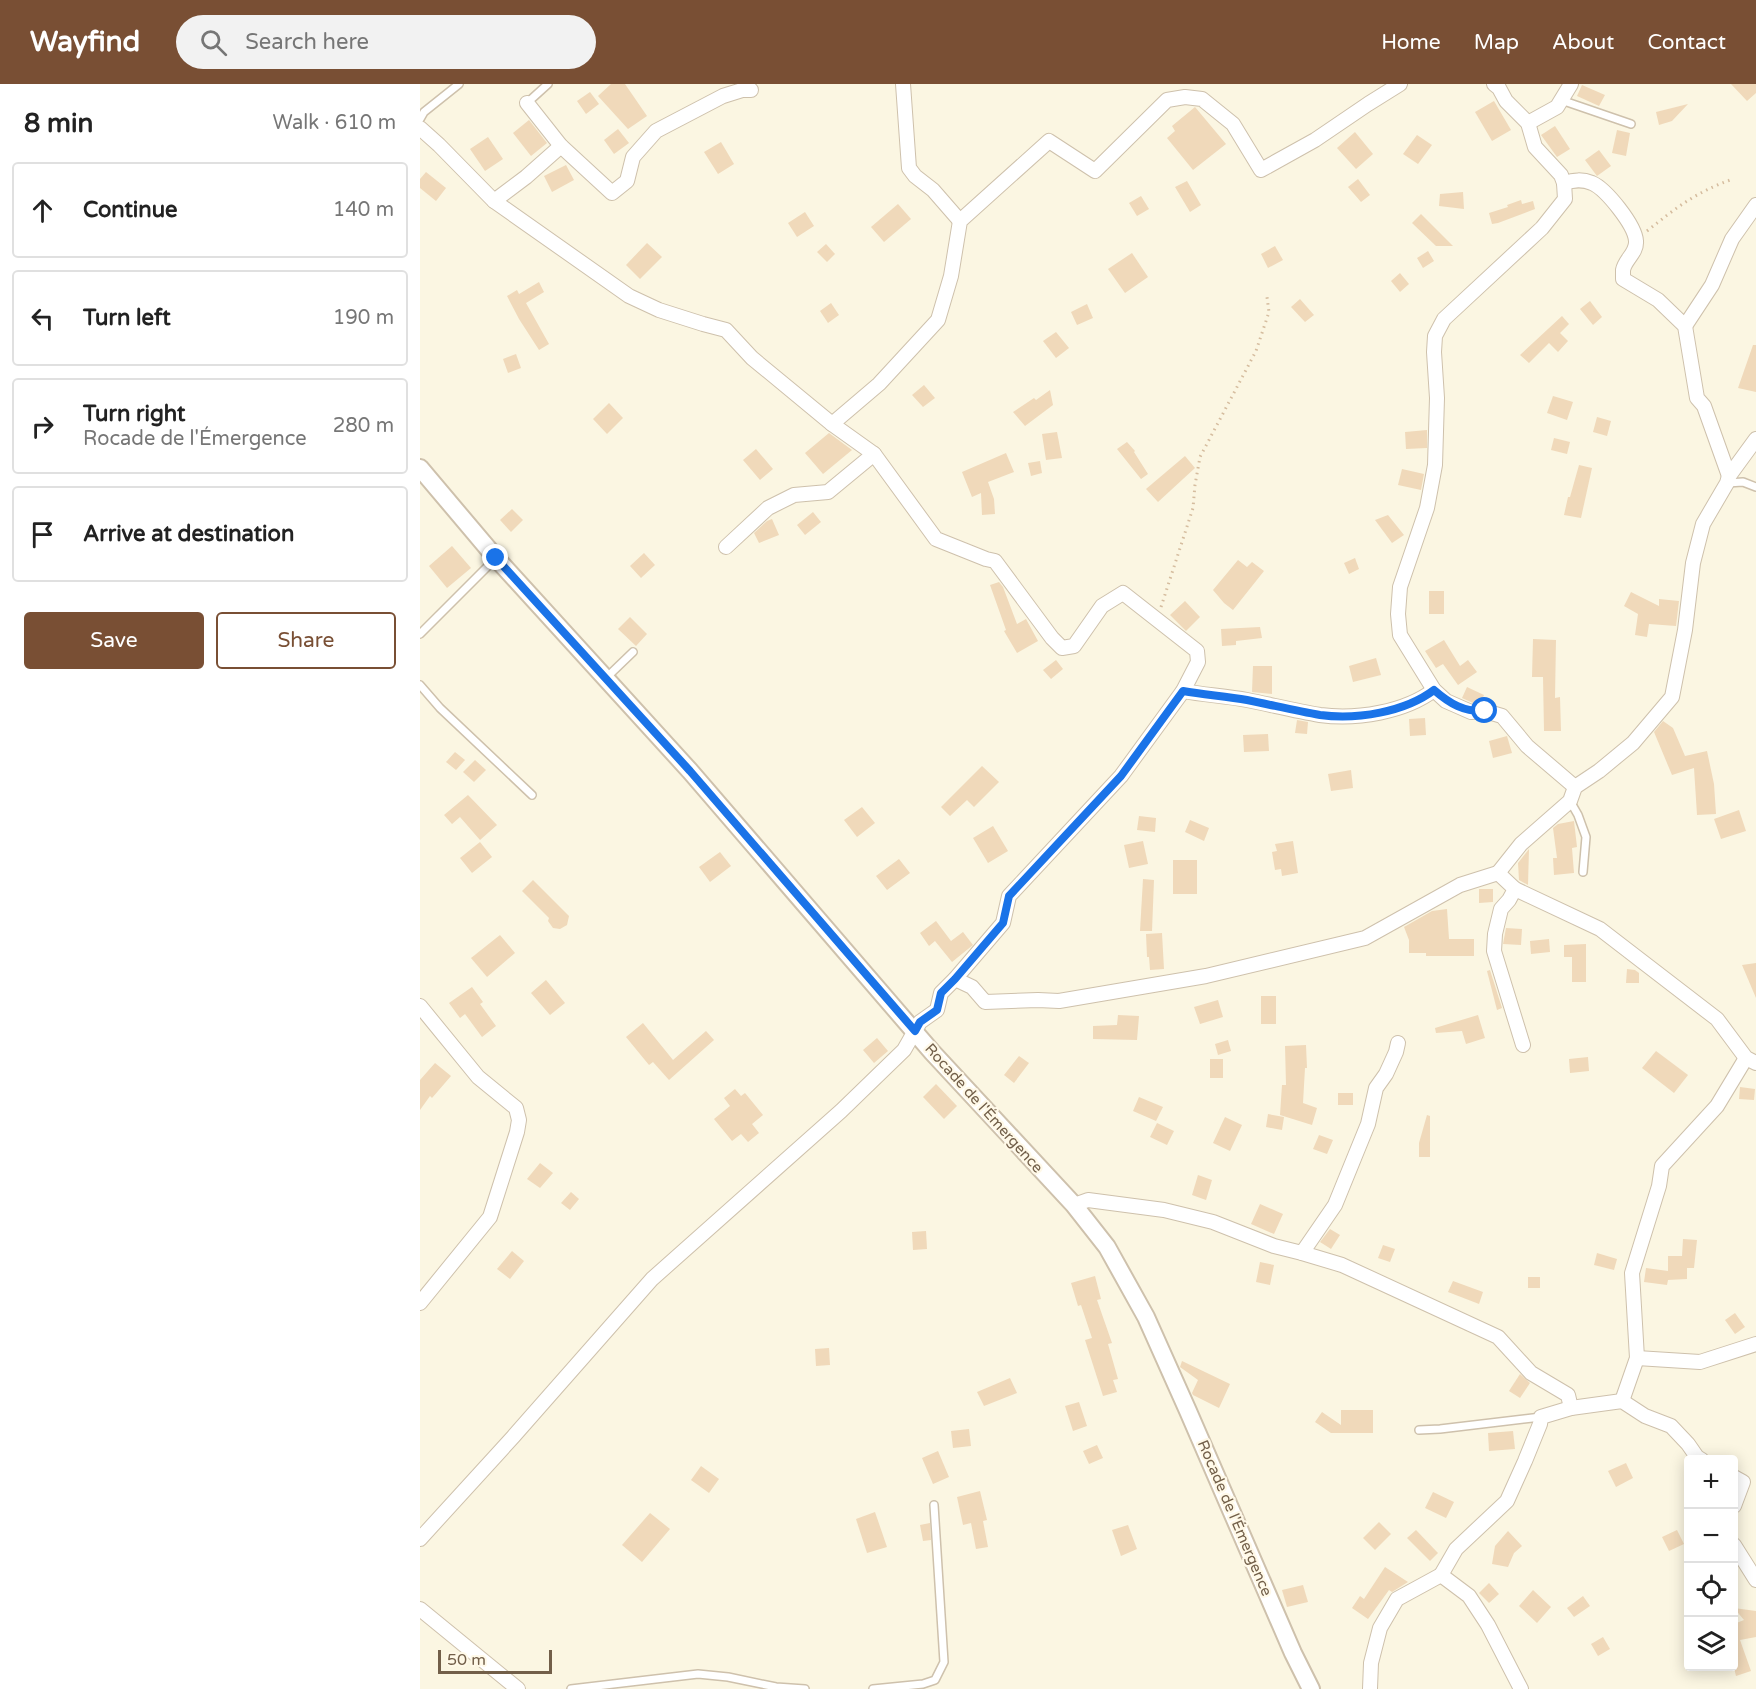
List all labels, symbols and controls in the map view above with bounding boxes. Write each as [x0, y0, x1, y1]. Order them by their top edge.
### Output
search box [176, 15, 596, 69]
text: Wayfind [30, 25, 140, 59]
icon: search [197, 26, 230, 59]
text: Search here [245, 29, 369, 55]
text: Home [1381, 30, 1441, 55]
text: Map [1474, 30, 1519, 55]
text: About [1552, 30, 1614, 55]
text: Contact [1647, 30, 1726, 55]
text: 8 min [24, 108, 93, 139]
text: Walk · 610 m [273, 111, 396, 135]
icon: ahead [26, 194, 59, 227]
text: Continue [83, 197, 178, 223]
text: 140 m [333, 198, 394, 222]
icon: left [26, 302, 59, 335]
text: Turn left [83, 305, 171, 331]
text: 190 m [333, 306, 394, 330]
text: Turn right [83, 401, 185, 427]
icon: right [26, 410, 59, 443]
text: 280 m [333, 414, 394, 438]
text: Rocade de l'Émergence [83, 427, 307, 451]
icon: arrive [26, 518, 59, 551]
text: Arrive at destination [83, 521, 294, 547]
route end [482, 544, 508, 570]
button: Save [24, 612, 204, 669]
button: Share [216, 612, 396, 669]
route start [1471, 697, 1497, 723]
street label: Rocade de l'Émergence [921, 1040, 1047, 1176]
street label: Rocade de l'Émergence [1194, 1437, 1276, 1599]
map controls [1684, 1455, 1738, 1671]
button: + [1684, 1455, 1738, 1509]
button: − [1684, 1509, 1738, 1563]
button: locate [1684, 1563, 1738, 1617]
button: layers [1684, 1617, 1738, 1671]
scale bar [438, 1647, 552, 1674]
text: 50 m [447, 1650, 486, 1670]

